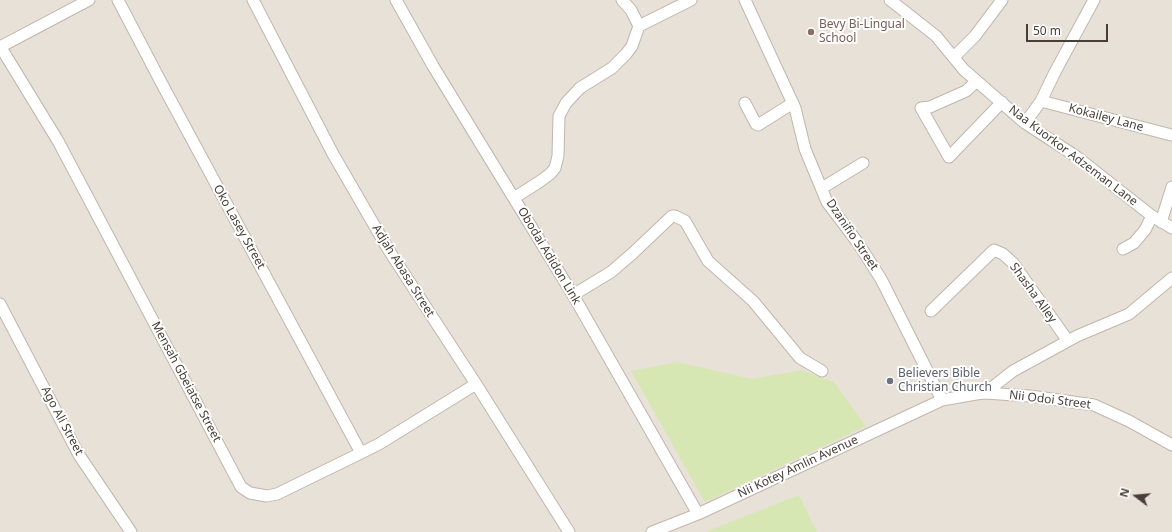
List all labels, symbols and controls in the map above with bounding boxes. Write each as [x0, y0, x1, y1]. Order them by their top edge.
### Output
scale bar [1028, 16, 1110, 42]
place label: Bevy Bi-Lingual School [819, 18, 905, 46]
text: 50 m [1033, 22, 1061, 39]
marker: Bevy Bi-Lingual School [806, 27, 816, 37]
street label: Kokailey Lane [1067, 101, 1145, 135]
street label: Naa Kuorkor Adzeman Lane [1006, 103, 1140, 209]
street label: Oko Lasey Street [210, 182, 268, 272]
street label: Dzanifio Street [823, 197, 881, 273]
street label: Obodai Adidon Link [514, 205, 584, 307]
street label: Adjah Abasa Street [369, 222, 437, 320]
street label: Shasha Alley [1007, 260, 1059, 326]
street label: Mensah Gbeiatse Street [148, 319, 224, 445]
place label: Believers Bible Christian Church [898, 367, 992, 395]
marker: Believers Bible Christian Church [885, 376, 895, 386]
street label: Ago Ali Street [38, 384, 86, 458]
street label: Nii Odoi Street [1008, 388, 1092, 412]
street label: Nii Kotey Amlin Avenue [736, 433, 860, 501]
north arrow [1116, 476, 1156, 516]
text: N [1116, 486, 1132, 499]

